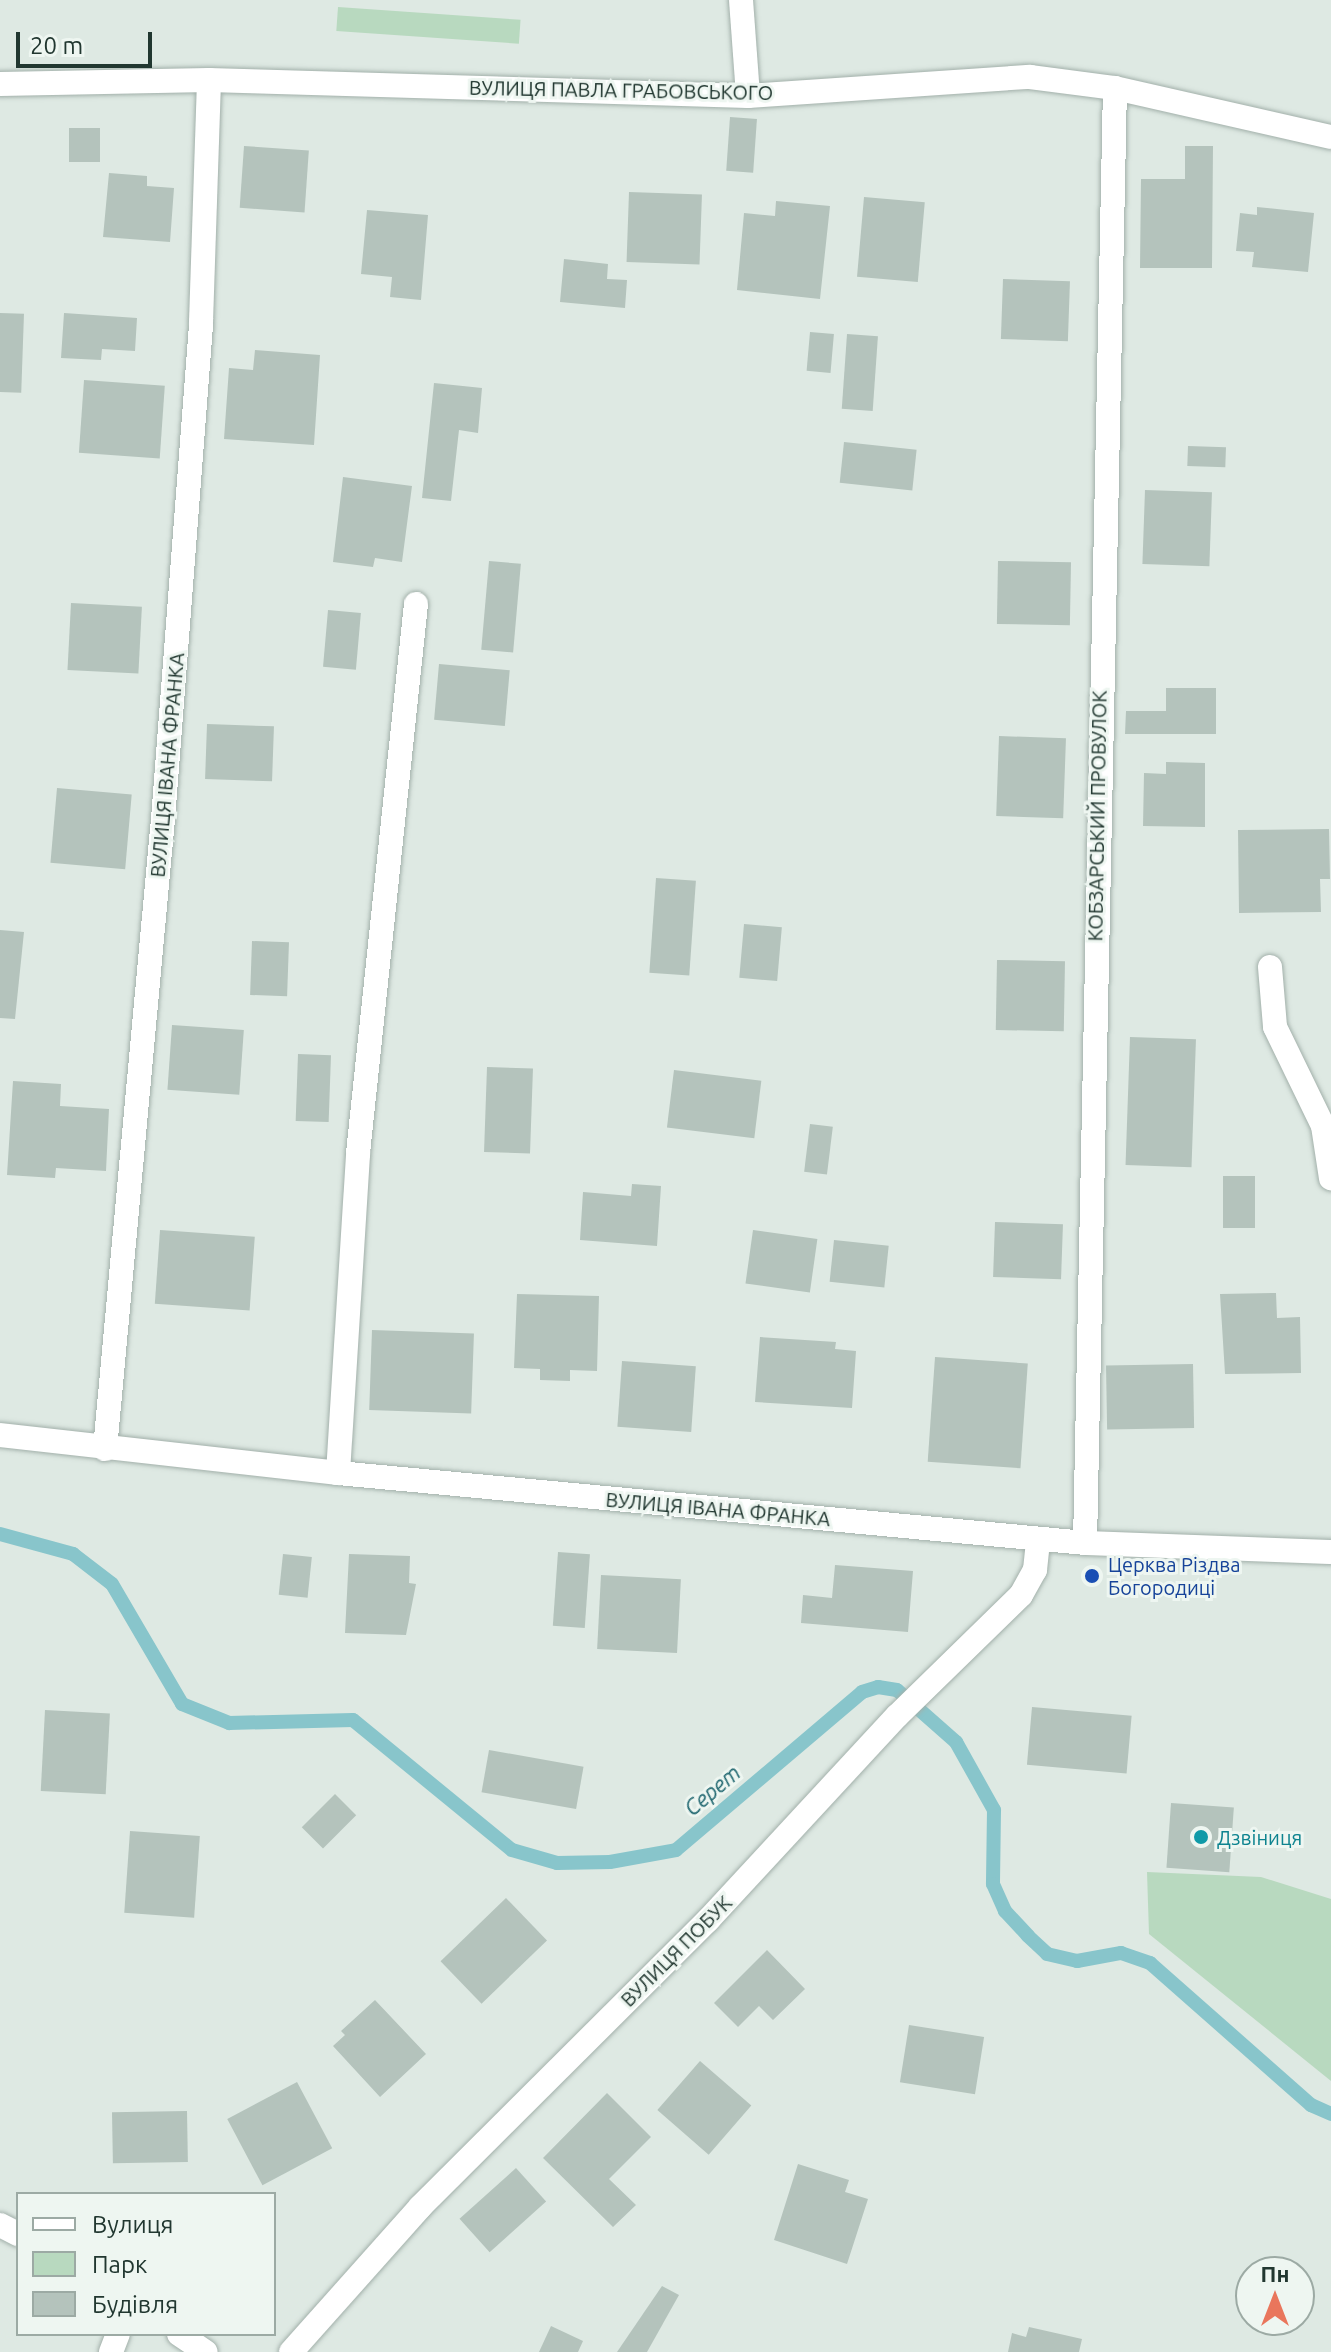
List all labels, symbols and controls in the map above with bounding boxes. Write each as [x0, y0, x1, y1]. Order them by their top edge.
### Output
scale bar [20, 16, 156, 66]
text: 20 m [30, 32, 83, 59]
street label: ВУЛИЦЯ ПАВЛА ГРАБОВСЬКОГО [469, 75, 773, 105]
street label: ВУЛИЦЯ ІВАНА ФРАНКА [145, 652, 189, 878]
street label: КОБЗАРСЬКИЙ ПРОВУЛОК [1083, 690, 1111, 942]
street label: ВУЛИЦЯ ІВАНА ФРАНКА [605, 1487, 831, 1531]
place label: Церква Різдва Богородиці [1108, 1552, 1240, 1599]
marker: Церква Різдва Богородиці [1083, 1567, 1101, 1585]
water label: Серет [678, 1759, 746, 1821]
place label: Дзвіниця [1217, 1825, 1302, 1849]
marker: Дзвіниця [1192, 1828, 1210, 1846]
street label: ВУЛИЦЯ ПОБУК [616, 1891, 736, 2011]
legend [16, 2192, 276, 2336]
text: Вулиця [92, 2211, 174, 2238]
text: Парк [92, 2251, 147, 2278]
north arrow [1235, 2256, 1315, 2336]
text: Пн [1261, 2261, 1289, 2286]
text: Будівля [92, 2291, 178, 2318]

